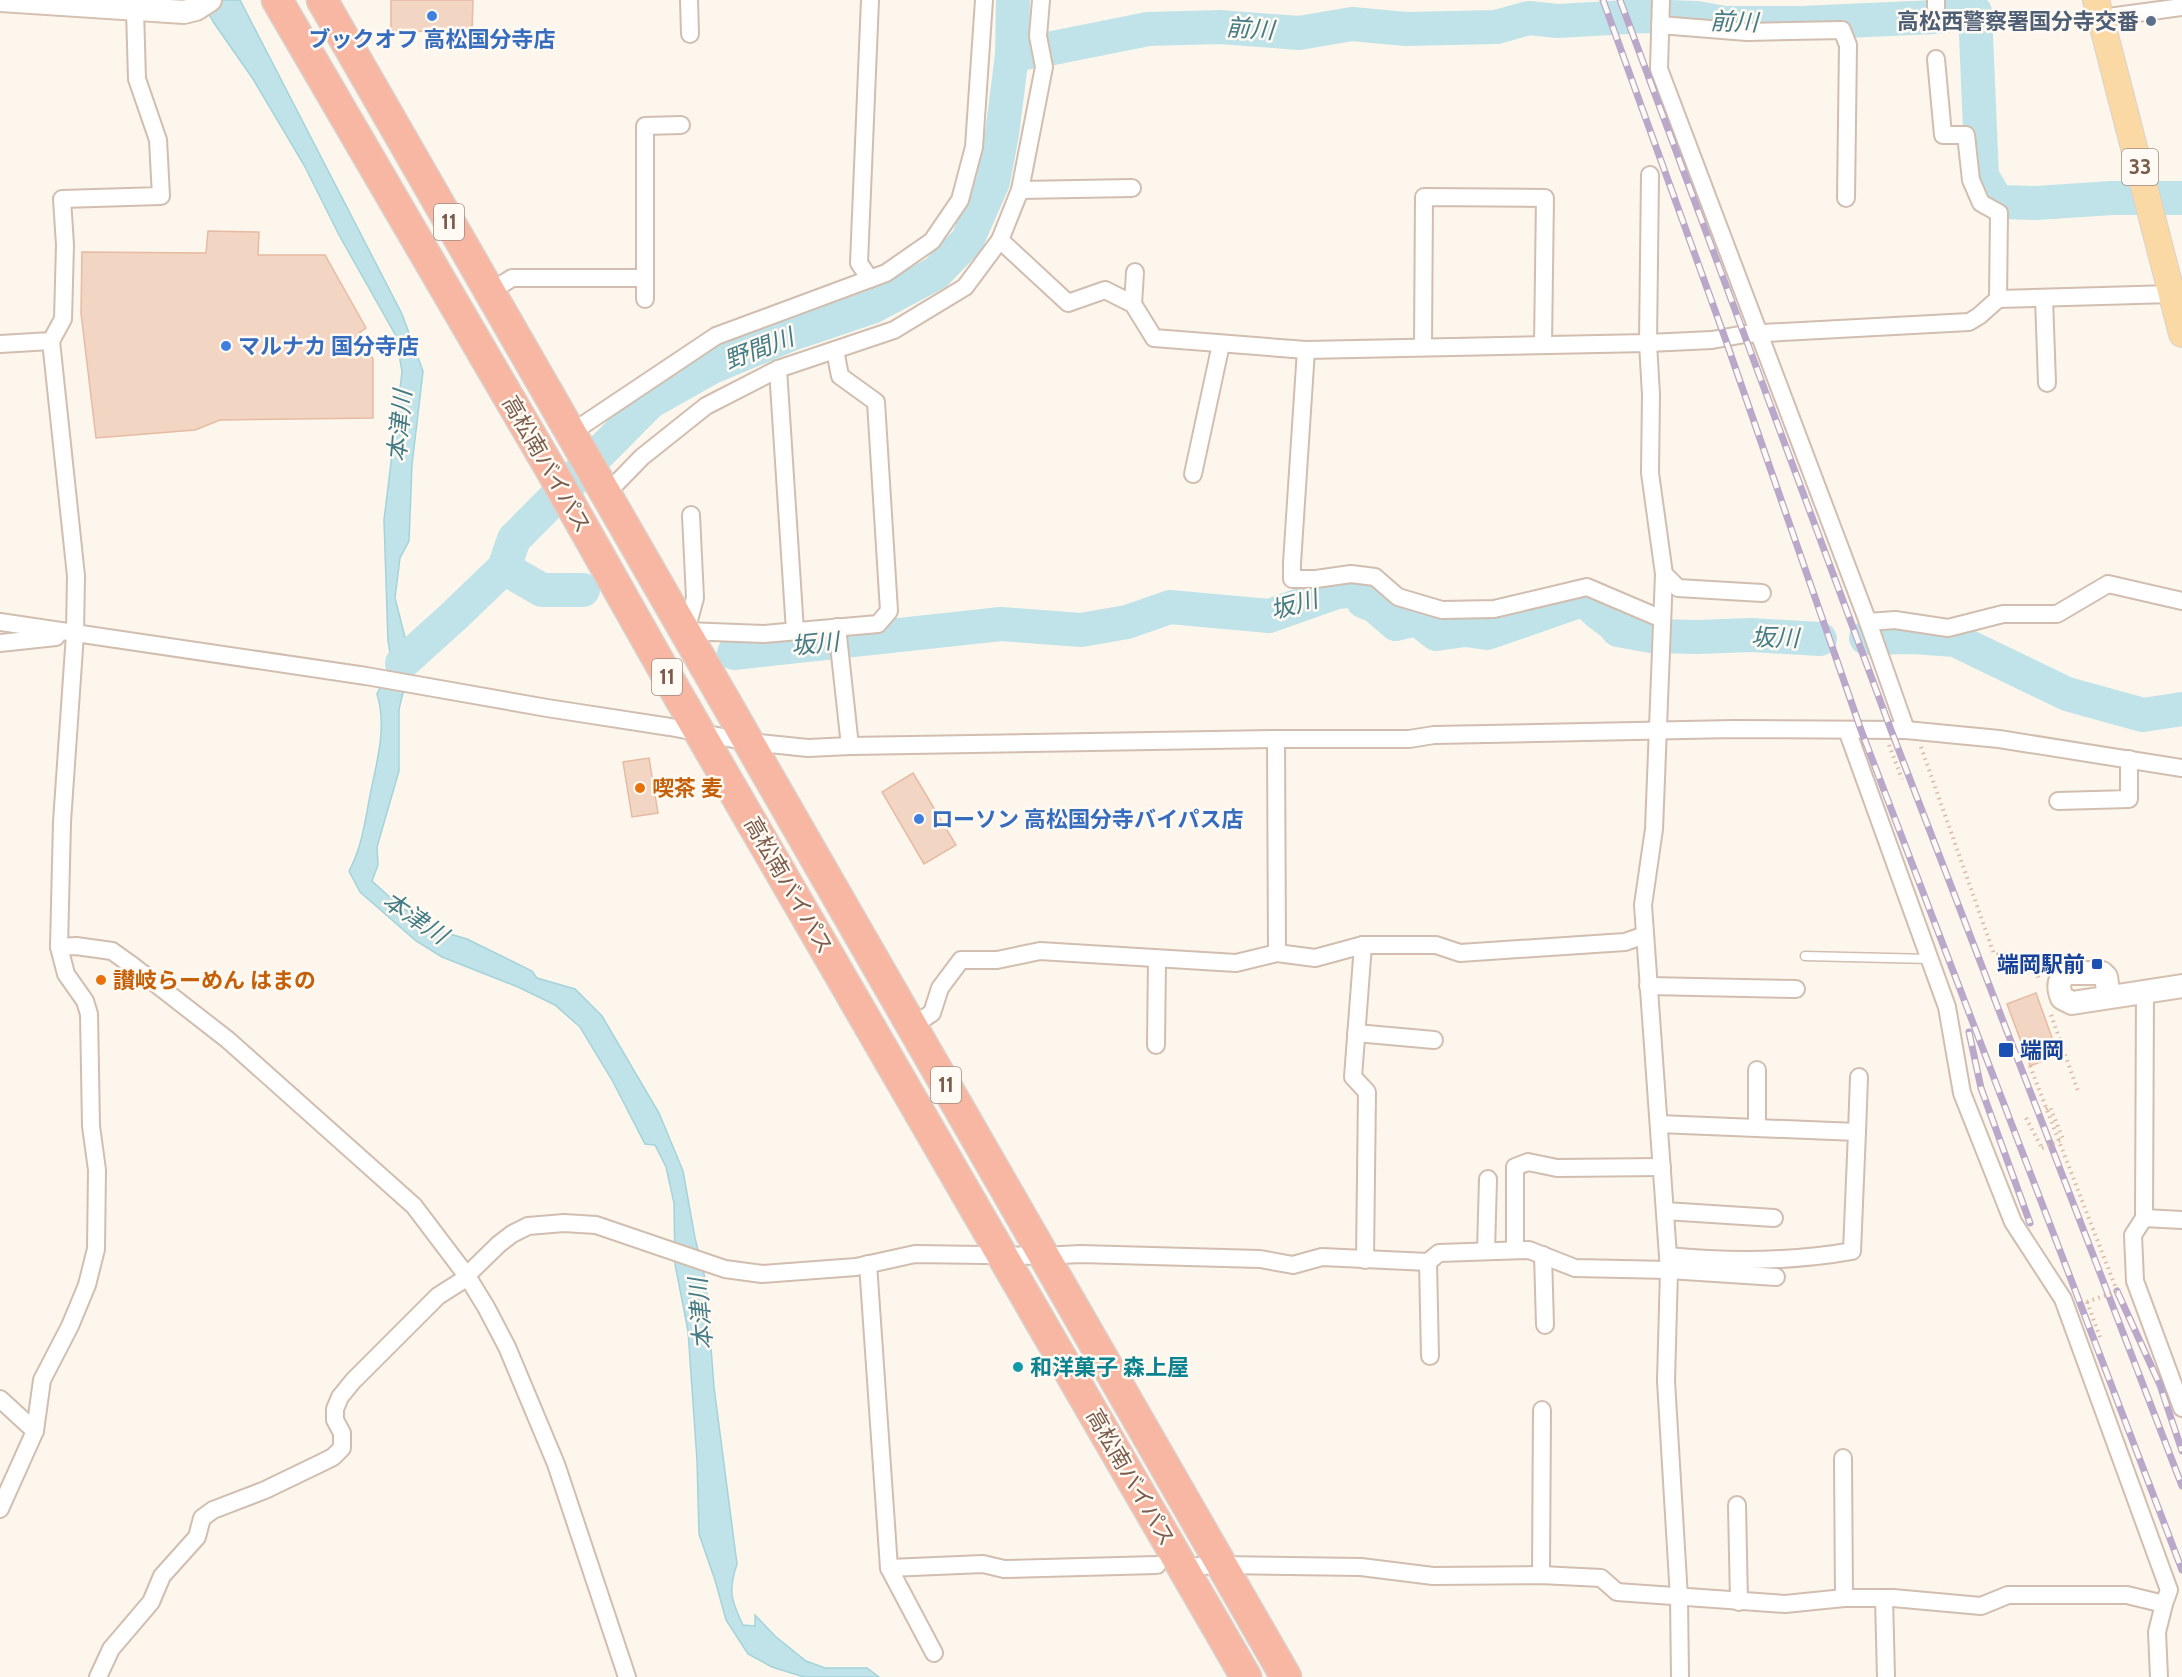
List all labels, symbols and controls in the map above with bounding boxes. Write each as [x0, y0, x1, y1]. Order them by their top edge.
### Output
water label: 前川 [1710, 6, 1762, 37]
place label: 高松西警察署国分寺交番 [1897, 8, 2139, 35]
marker: ブックオフ 高松国分寺店 [425, 9, 439, 23]
water label: 前川 [1225, 12, 1278, 45]
marker: 高松西警察署国分寺交番 [2144, 14, 2158, 28]
place label: ブックオフ 高松国分寺店 [309, 26, 555, 53]
road number: 33 [2122, 149, 2158, 185]
road number: 11 [434, 204, 464, 240]
water label: 野間川 [720, 321, 800, 375]
place label: マルナカ 国分寺店 [238, 333, 419, 360]
marker: マルナカ 国分寺店 [219, 339, 233, 353]
water label: 本津川 [382, 386, 417, 463]
street label: 高松南バイパス [496, 391, 597, 537]
water label: 坂川 [1267, 583, 1324, 625]
water label: 坂川 [1751, 623, 1802, 652]
water label: 坂川 [790, 626, 843, 660]
road number: 11 [652, 659, 682, 695]
place label: 喫茶 麦 [652, 775, 723, 802]
marker: 喫茶 麦 [633, 781, 647, 795]
place label: ローソン 高松国分寺バイパス店 [931, 806, 1244, 833]
street label: 高松南バイパス [738, 812, 839, 958]
marker: ローソン 高松国分寺バイパス店 [912, 812, 926, 826]
water label: 本津川 [377, 885, 456, 951]
place label: 端岡駅前 [1997, 951, 2085, 978]
marker: 端岡駅前 [2090, 957, 2104, 971]
place label: 讃岐らーめん はまの [113, 967, 316, 994]
marker: 讃岐らーめん はまの [94, 973, 108, 987]
place label: 端岡 [2020, 1037, 2064, 1064]
marker: 端岡 [1997, 1041, 2015, 1059]
road number: 11 [931, 1067, 961, 1103]
water label: 本津川 [683, 1274, 718, 1351]
place label: 和洋菓子 森上屋 [1030, 1354, 1189, 1381]
marker: 和洋菓子 森上屋 [1011, 1360, 1025, 1374]
street label: 高松南バイパス [1080, 1404, 1181, 1550]

